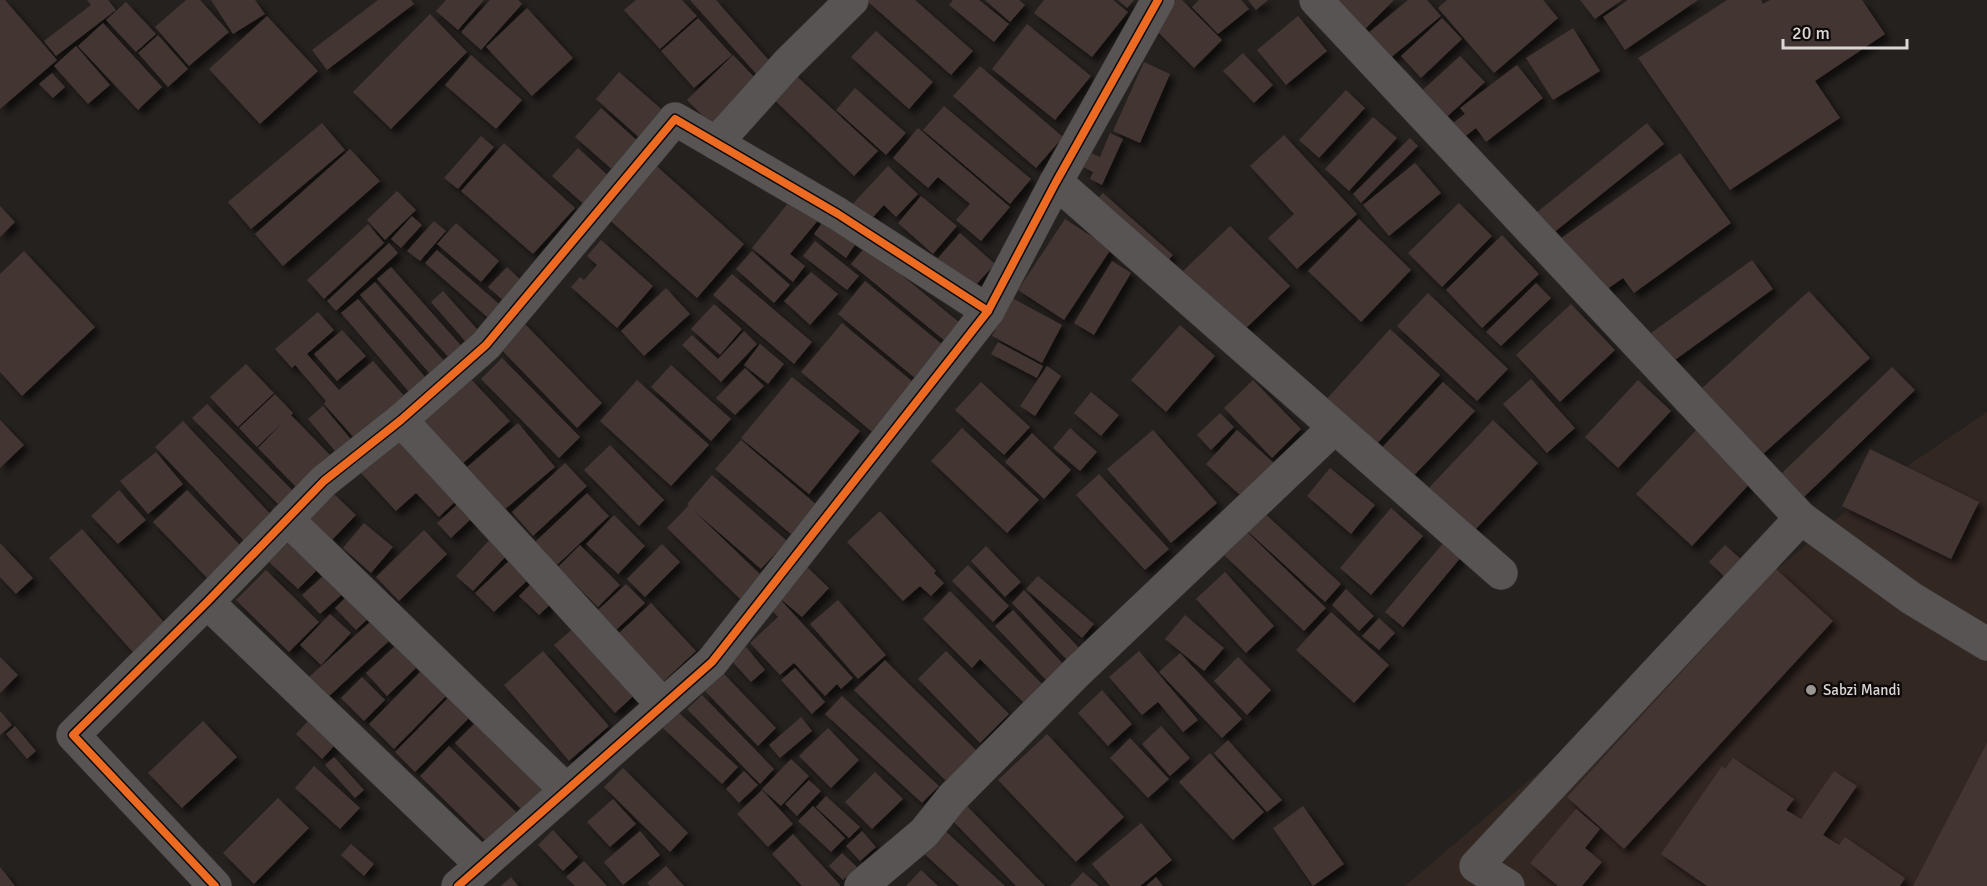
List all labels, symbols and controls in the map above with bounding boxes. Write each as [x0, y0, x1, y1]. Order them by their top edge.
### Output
scale bar [1783, 12, 1908, 50]
text: 20 m [1792, 22, 1830, 44]
place label: Sabzi Mandi [1823, 681, 1901, 699]
marker: Sabzi Mandi [1804, 683, 1818, 697]

